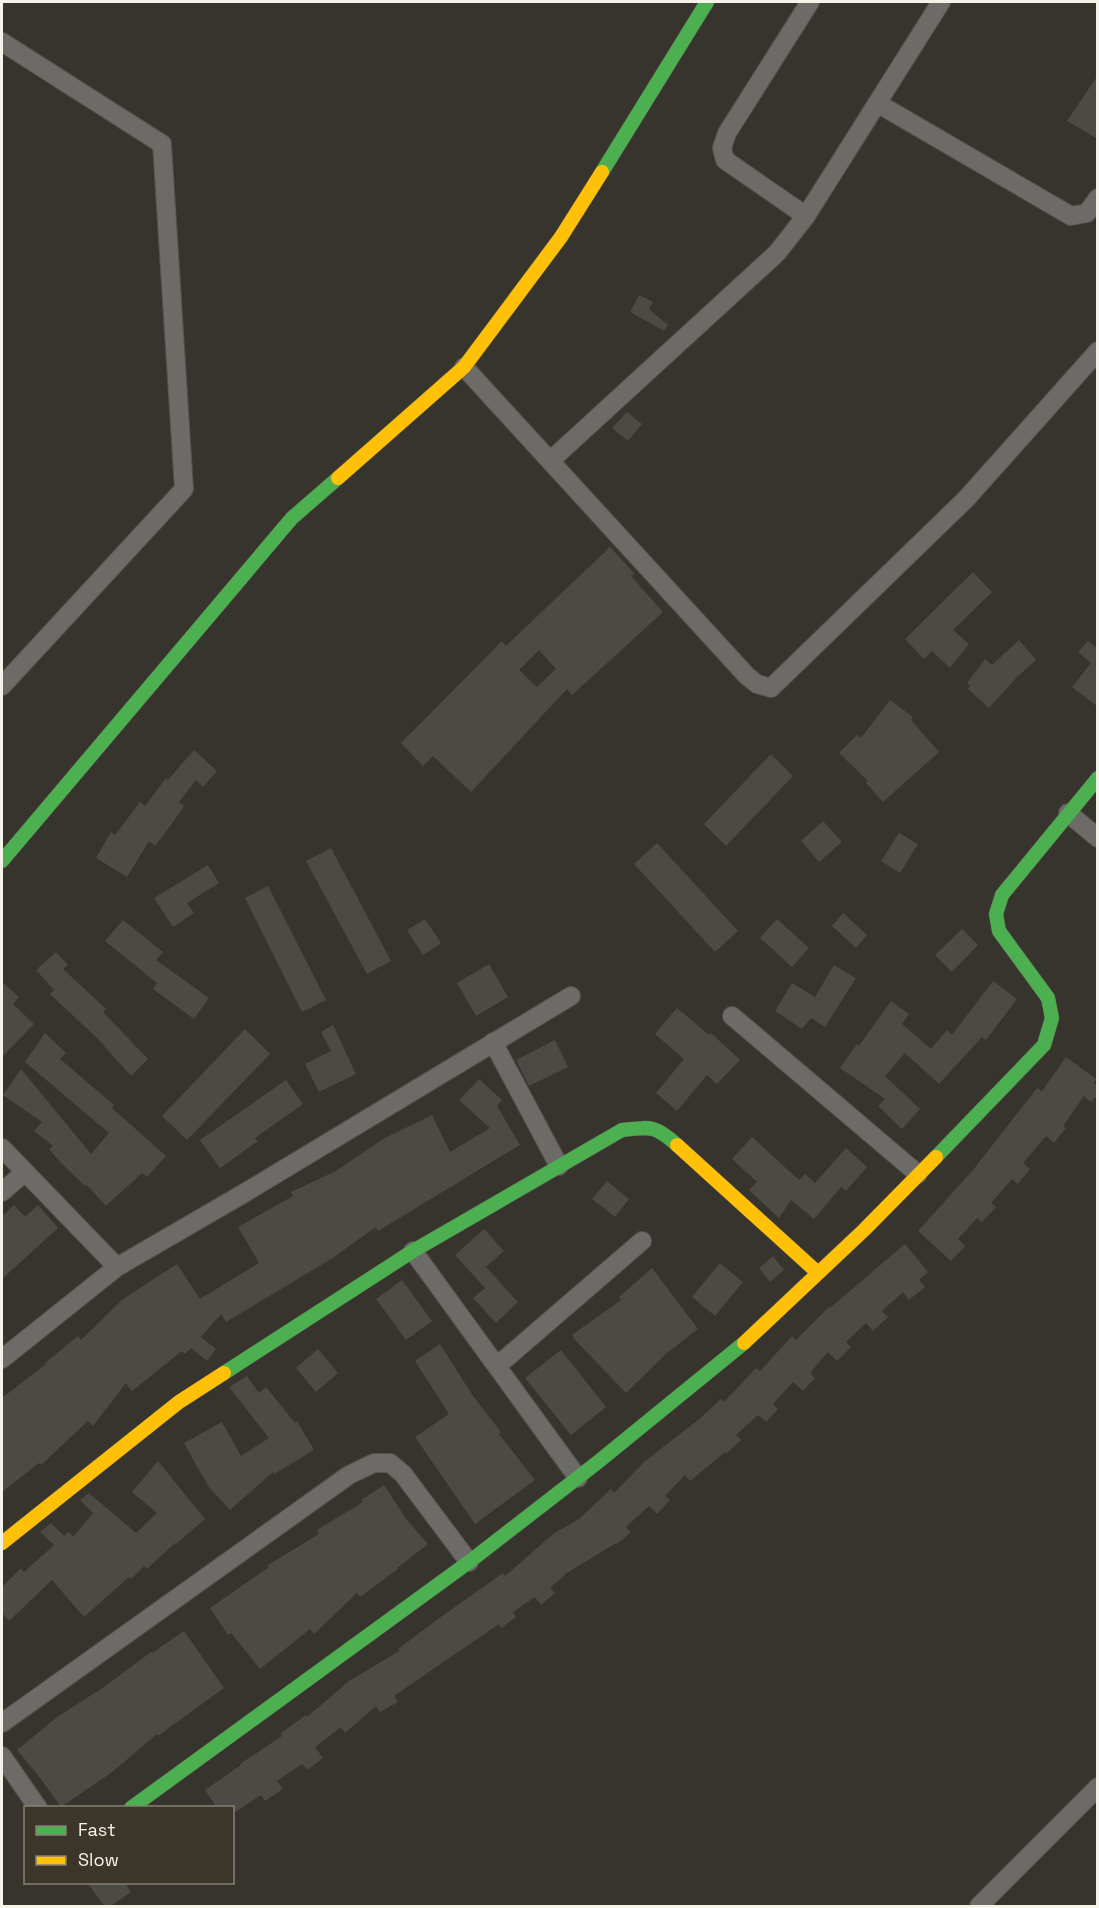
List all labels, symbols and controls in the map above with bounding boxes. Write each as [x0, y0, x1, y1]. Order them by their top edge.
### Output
legend [24, 1806, 234, 1884]
text: Fast [78, 1818, 115, 1841]
text: Slow [78, 1848, 119, 1871]

